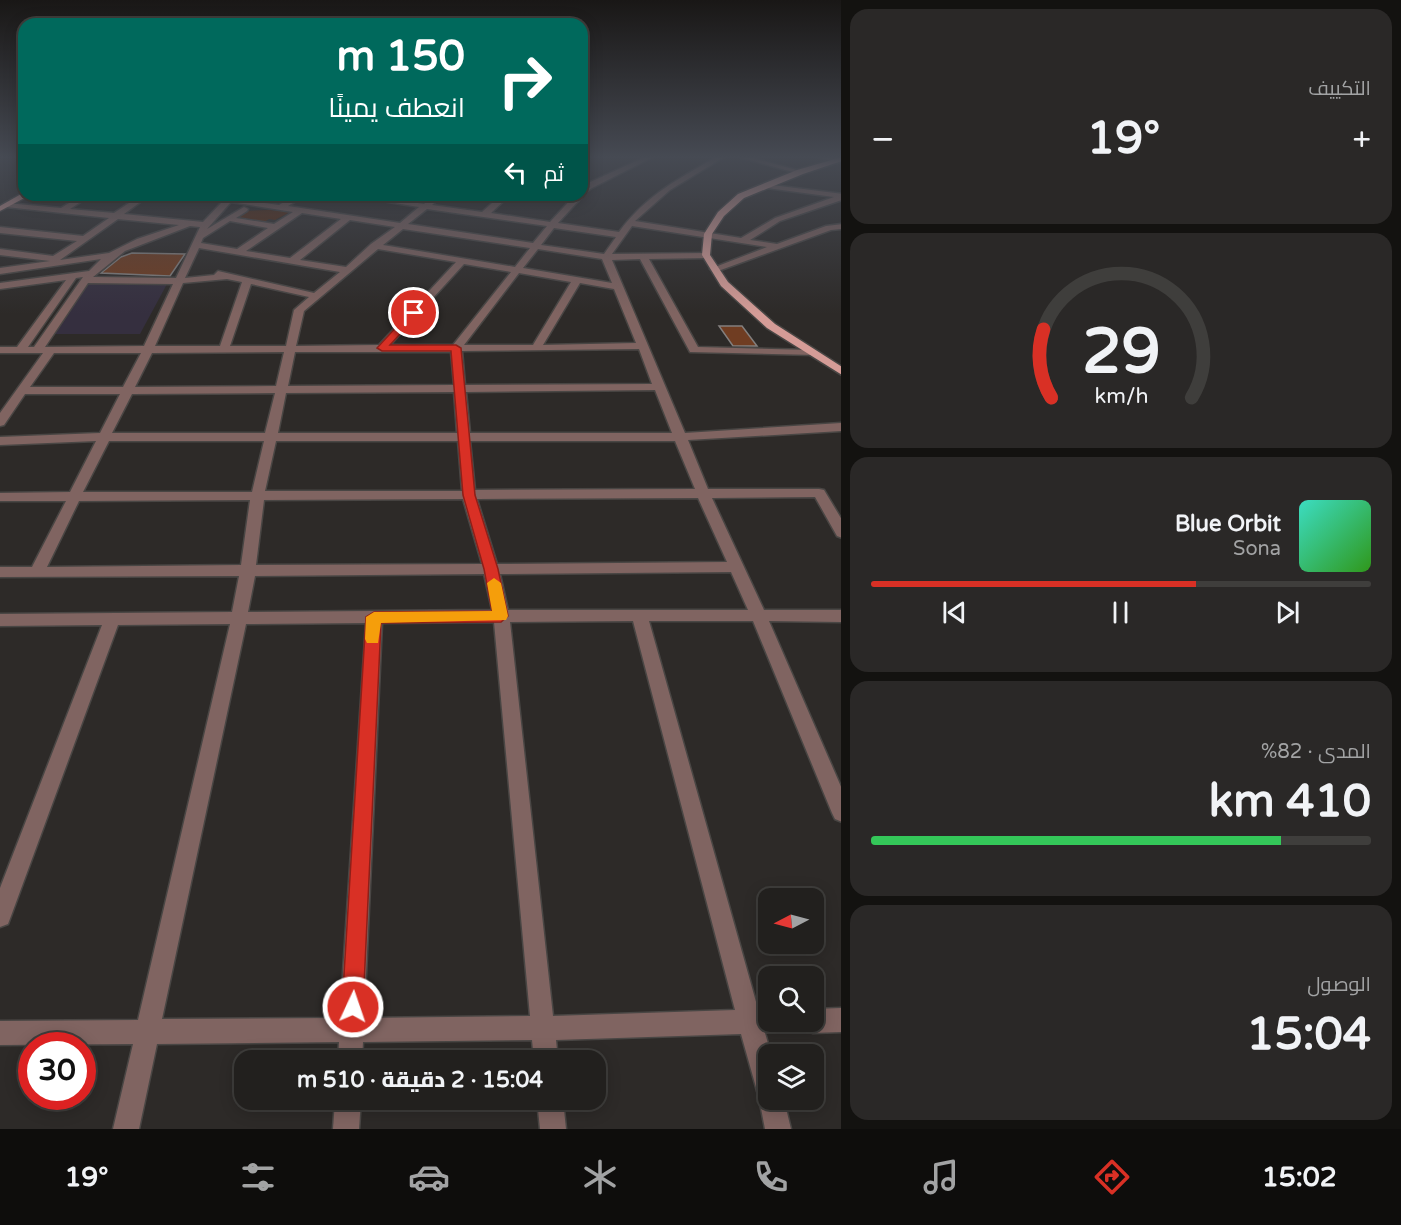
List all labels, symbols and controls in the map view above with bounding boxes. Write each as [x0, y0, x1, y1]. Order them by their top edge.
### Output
text: 150 m [336, 31, 465, 82]
icon: right [486, 42, 564, 120]
text: التكييف [1308, 77, 1371, 101]
text: انعطف يمينًا [328, 92, 465, 125]
text: 19° [1087, 112, 1160, 166]
text: − [871, 120, 895, 159]
text: + [1352, 120, 1371, 159]
icon: left [499, 156, 532, 189]
text: ثم [544, 161, 564, 187]
pin [388, 287, 439, 338]
icon: arrive [397, 296, 430, 329]
text: 29 [1082, 315, 1160, 390]
text: km/h [1094, 383, 1148, 409]
text: Blue Orbit [1175, 511, 1281, 537]
text: Sona [1233, 537, 1281, 561]
icon: previous [938, 596, 971, 629]
icon: pause [1104, 596, 1137, 629]
icon: next [1271, 596, 1304, 629]
text: المدى · 82% [1261, 740, 1371, 764]
text: 410 km [1209, 775, 1371, 829]
north arrow [758, 888, 824, 954]
map controls [758, 888, 824, 1110]
button: search [758, 966, 824, 1032]
text: الوصول [1307, 973, 1371, 997]
position arrow [321, 975, 385, 1039]
text: 15:04 [1246, 1008, 1371, 1062]
speed limit sign: 30 [18, 1032, 96, 1110]
button: layers [758, 1044, 824, 1110]
text: 15:04 · 2 دقيقة · 510 m [297, 1067, 543, 1093]
icon: filters [237, 1156, 279, 1198]
icon: car [408, 1156, 450, 1198]
icon: climate [579, 1156, 621, 1198]
icon: phone [750, 1156, 792, 1198]
icon: music [920, 1156, 962, 1198]
icon: directions [1091, 1156, 1133, 1198]
text: 19° [64, 1161, 109, 1194]
text: 15:02 [1262, 1161, 1337, 1194]

